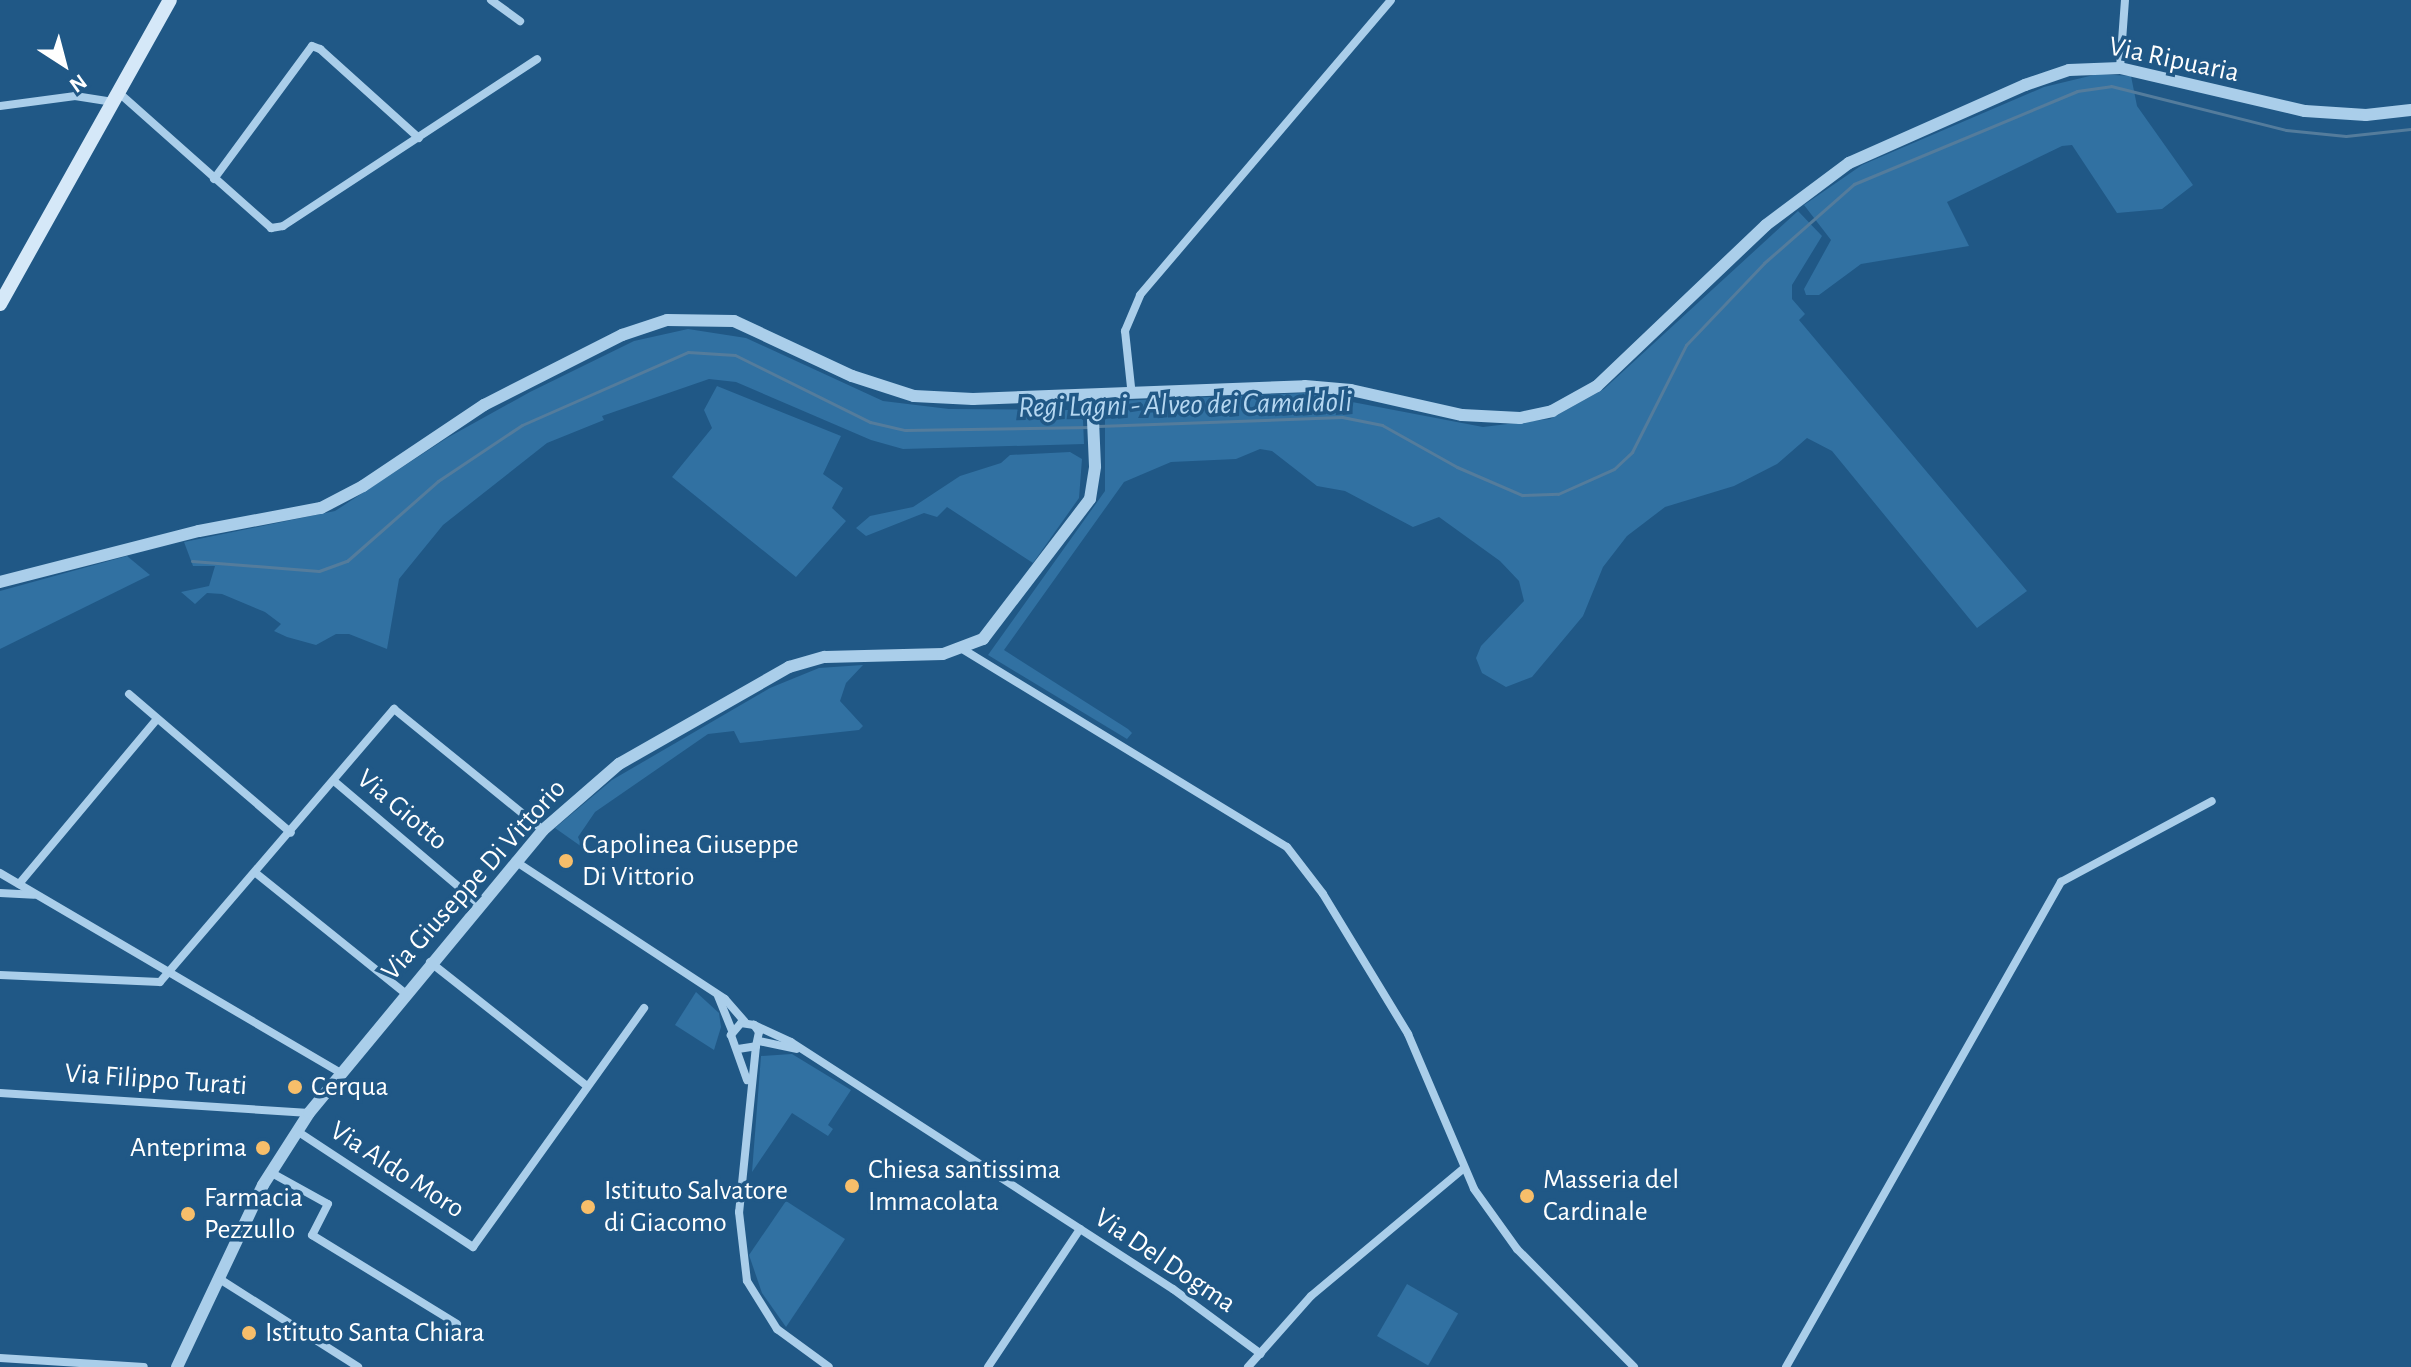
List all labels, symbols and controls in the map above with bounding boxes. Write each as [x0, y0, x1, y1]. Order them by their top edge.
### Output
north arrow [24, 24, 104, 104]
street label: Via Ripuaria [2106, 30, 2242, 90]
text: N [65, 70, 91, 97]
water label: Regi Lagni - Alveo dei Camaldoli [1017, 384, 1353, 426]
street label: Via Giotto [350, 762, 454, 858]
street label: Via Giuseppe Di Vittorio [375, 772, 573, 988]
place label: Capolinea Giuseppe Di Vittorio [582, 828, 799, 894]
marker: Capolinea Giuseppe Di Vittorio [557, 852, 575, 870]
street label: Via Filippo Turati [64, 1057, 248, 1103]
place label: Cerqua [311, 1070, 388, 1104]
marker: Cerqua [286, 1078, 304, 1096]
street label: Via Aldo Moro [323, 1114, 471, 1226]
place label: Anteprima [130, 1131, 247, 1165]
marker: Anteprima [254, 1139, 272, 1157]
place label: Chiesa santissima Immacolata [868, 1153, 1061, 1219]
place label: Masseria del Cardinale [1543, 1163, 1679, 1229]
place label: Istituto Salvatore di Giacomo [604, 1174, 788, 1240]
marker: Chiesa santissima Immacolata [843, 1177, 861, 1195]
place label: Farmacia Pezzullo [204, 1181, 303, 1247]
marker: Masseria del Cardinale [1518, 1187, 1536, 1205]
marker: Istituto Salvatore di Giacomo [579, 1198, 597, 1216]
street label: Via Del Dogma [1088, 1201, 1242, 1321]
marker: Farmacia Pezzullo [179, 1205, 197, 1223]
place label: Istituto Santa Chiara [265, 1316, 485, 1350]
marker: Istituto Santa Chiara [240, 1324, 258, 1342]

